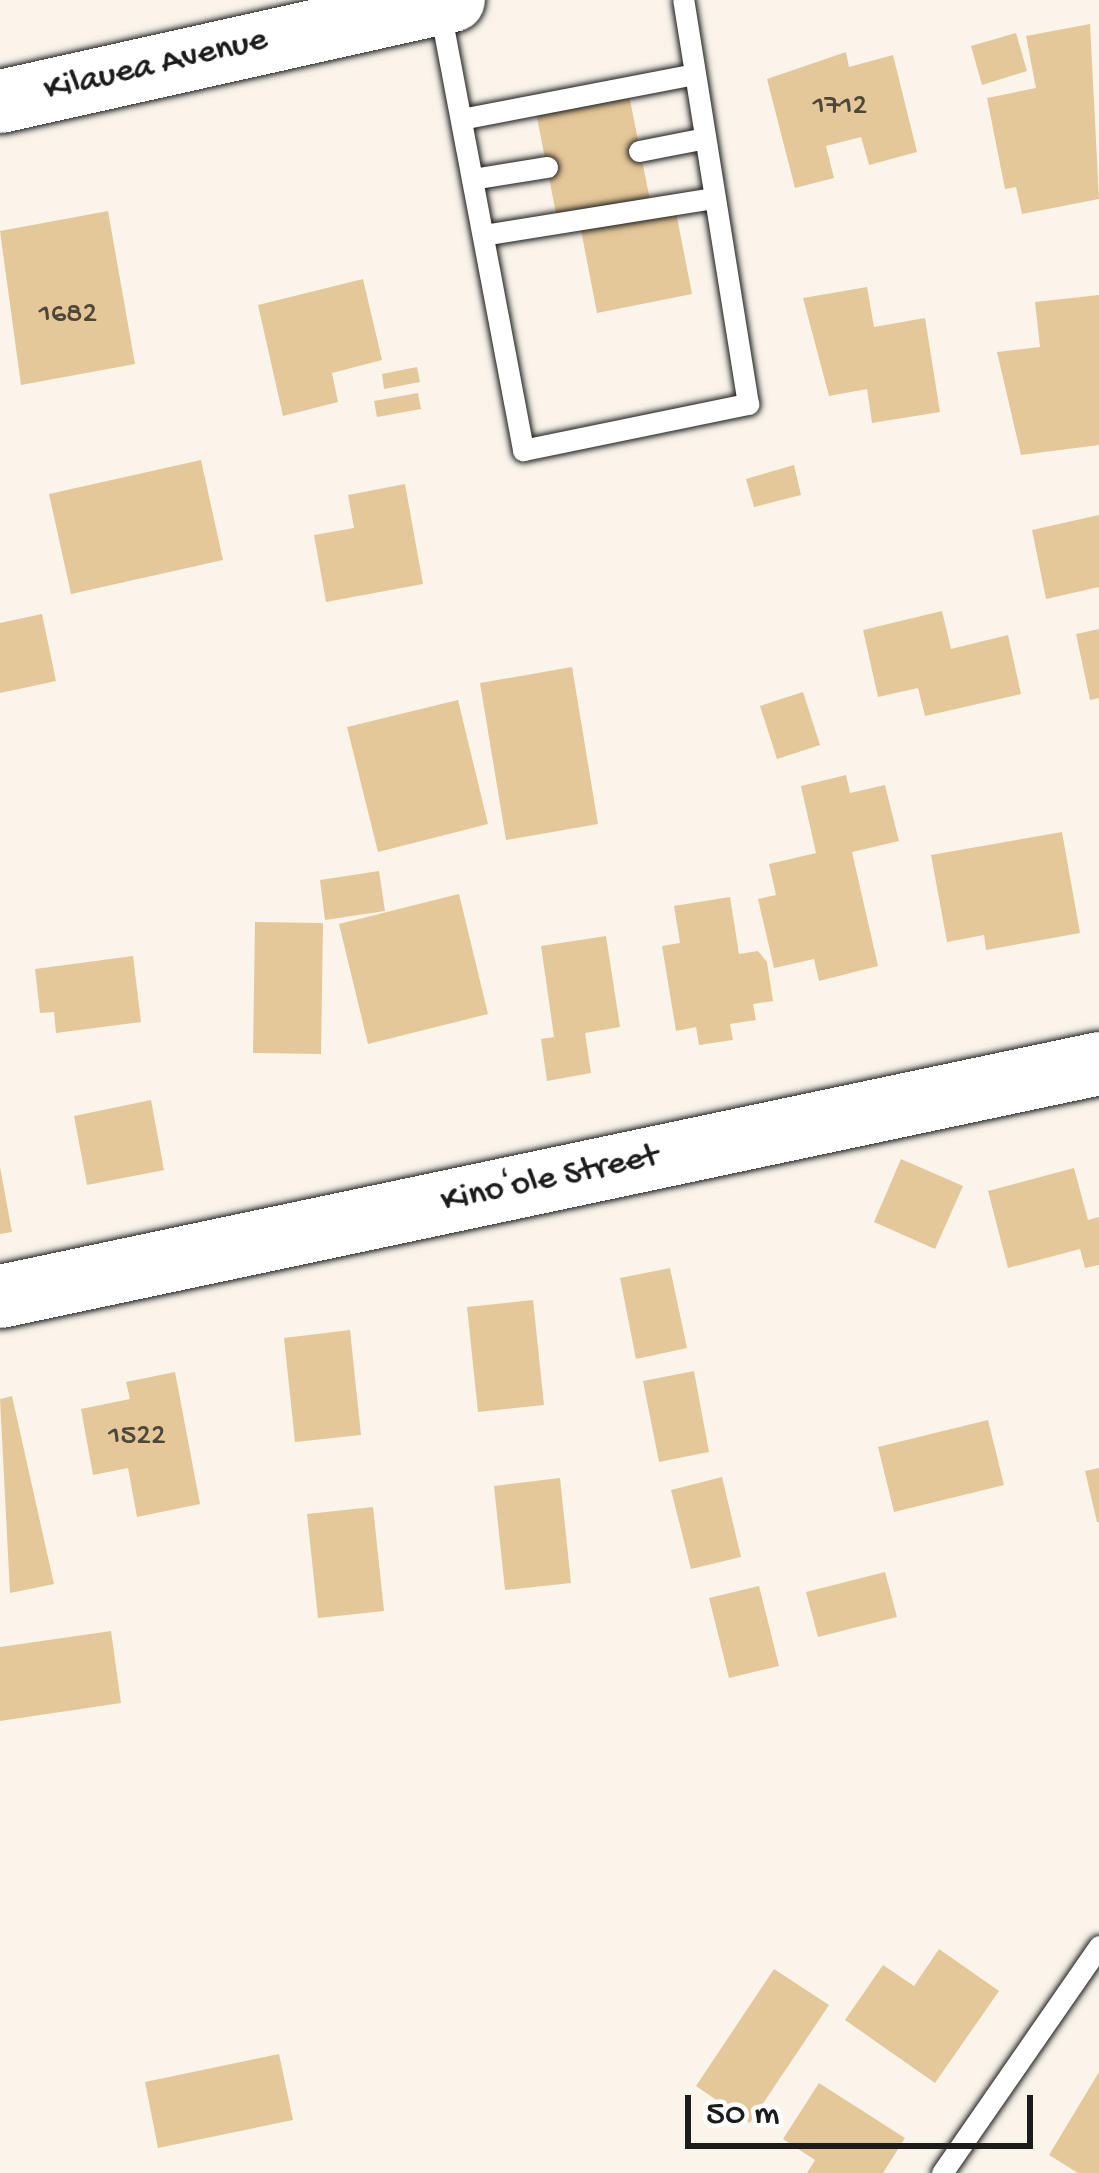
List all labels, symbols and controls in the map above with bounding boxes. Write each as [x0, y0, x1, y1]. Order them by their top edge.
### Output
street label: Kilauea Avenue [40, 19, 272, 113]
house number: 1712 [813, 90, 867, 126]
house number: 1682 [39, 298, 97, 334]
street label: Kinoʻole Street [437, 1136, 663, 1224]
house number: 1522 [108, 1420, 166, 1456]
scale bar [691, 2071, 1039, 2145]
text: 50 m [706, 2094, 779, 2137]

